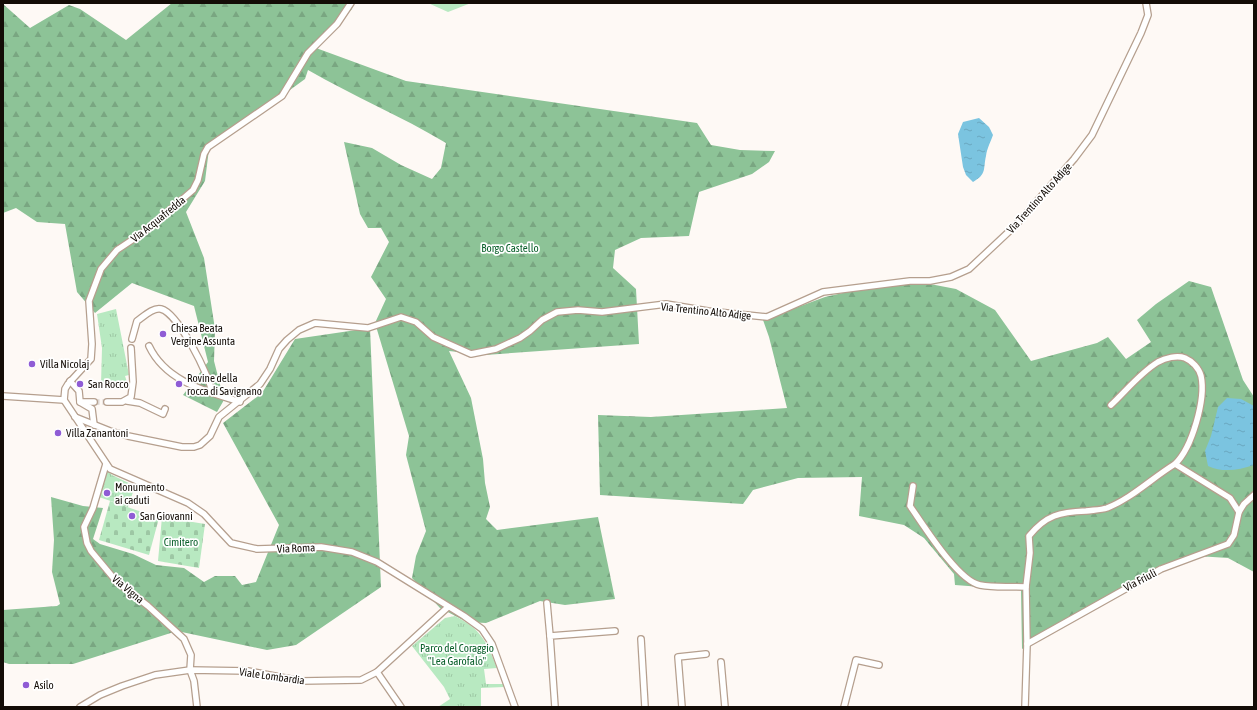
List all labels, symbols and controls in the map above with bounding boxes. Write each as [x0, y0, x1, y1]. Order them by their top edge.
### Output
street label: Via Trentino Alto Adige [1004, 160, 1074, 236]
street label: Via Acquafredda [128, 193, 188, 245]
park label: Borgo Castello [481, 242, 539, 254]
street label: Via Trentino Alto Adige [660, 300, 752, 322]
place label: Chiesa Beata Vergine Assunta [171, 322, 235, 347]
marker: Chiesa Beata Vergine Assunta [158, 329, 168, 339]
place label: Villa Nicolaj [40, 358, 89, 370]
marker: Villa Nicolaj [27, 359, 37, 369]
place label: Rovine della rocca di Savignano [187, 372, 262, 397]
place label: San Rocco [88, 378, 129, 390]
marker: San Rocco [75, 379, 85, 389]
marker: Rovine della rocca di Savignano [174, 379, 184, 389]
place label: Villa Zanantoni [66, 427, 128, 439]
marker: Villa Zanantoni [53, 428, 63, 438]
place label: Monumento ai caduti [115, 481, 165, 506]
marker: Monumento ai caduti [102, 488, 112, 498]
place label: San Giovanni [140, 510, 193, 522]
marker: San Giovanni [127, 511, 137, 521]
park label: Cimitero [164, 536, 198, 548]
street label: Via Roma [277, 541, 315, 555]
street label: Via Friuli [1122, 566, 1158, 594]
street label: Via Vigna [110, 572, 146, 606]
park label: Parco del Coraggio "Lea Garofalo" [420, 642, 494, 667]
street label: Viale Lombardia [238, 665, 306, 687]
place label: Asilo [34, 679, 54, 691]
marker: Asilo [21, 680, 31, 690]

